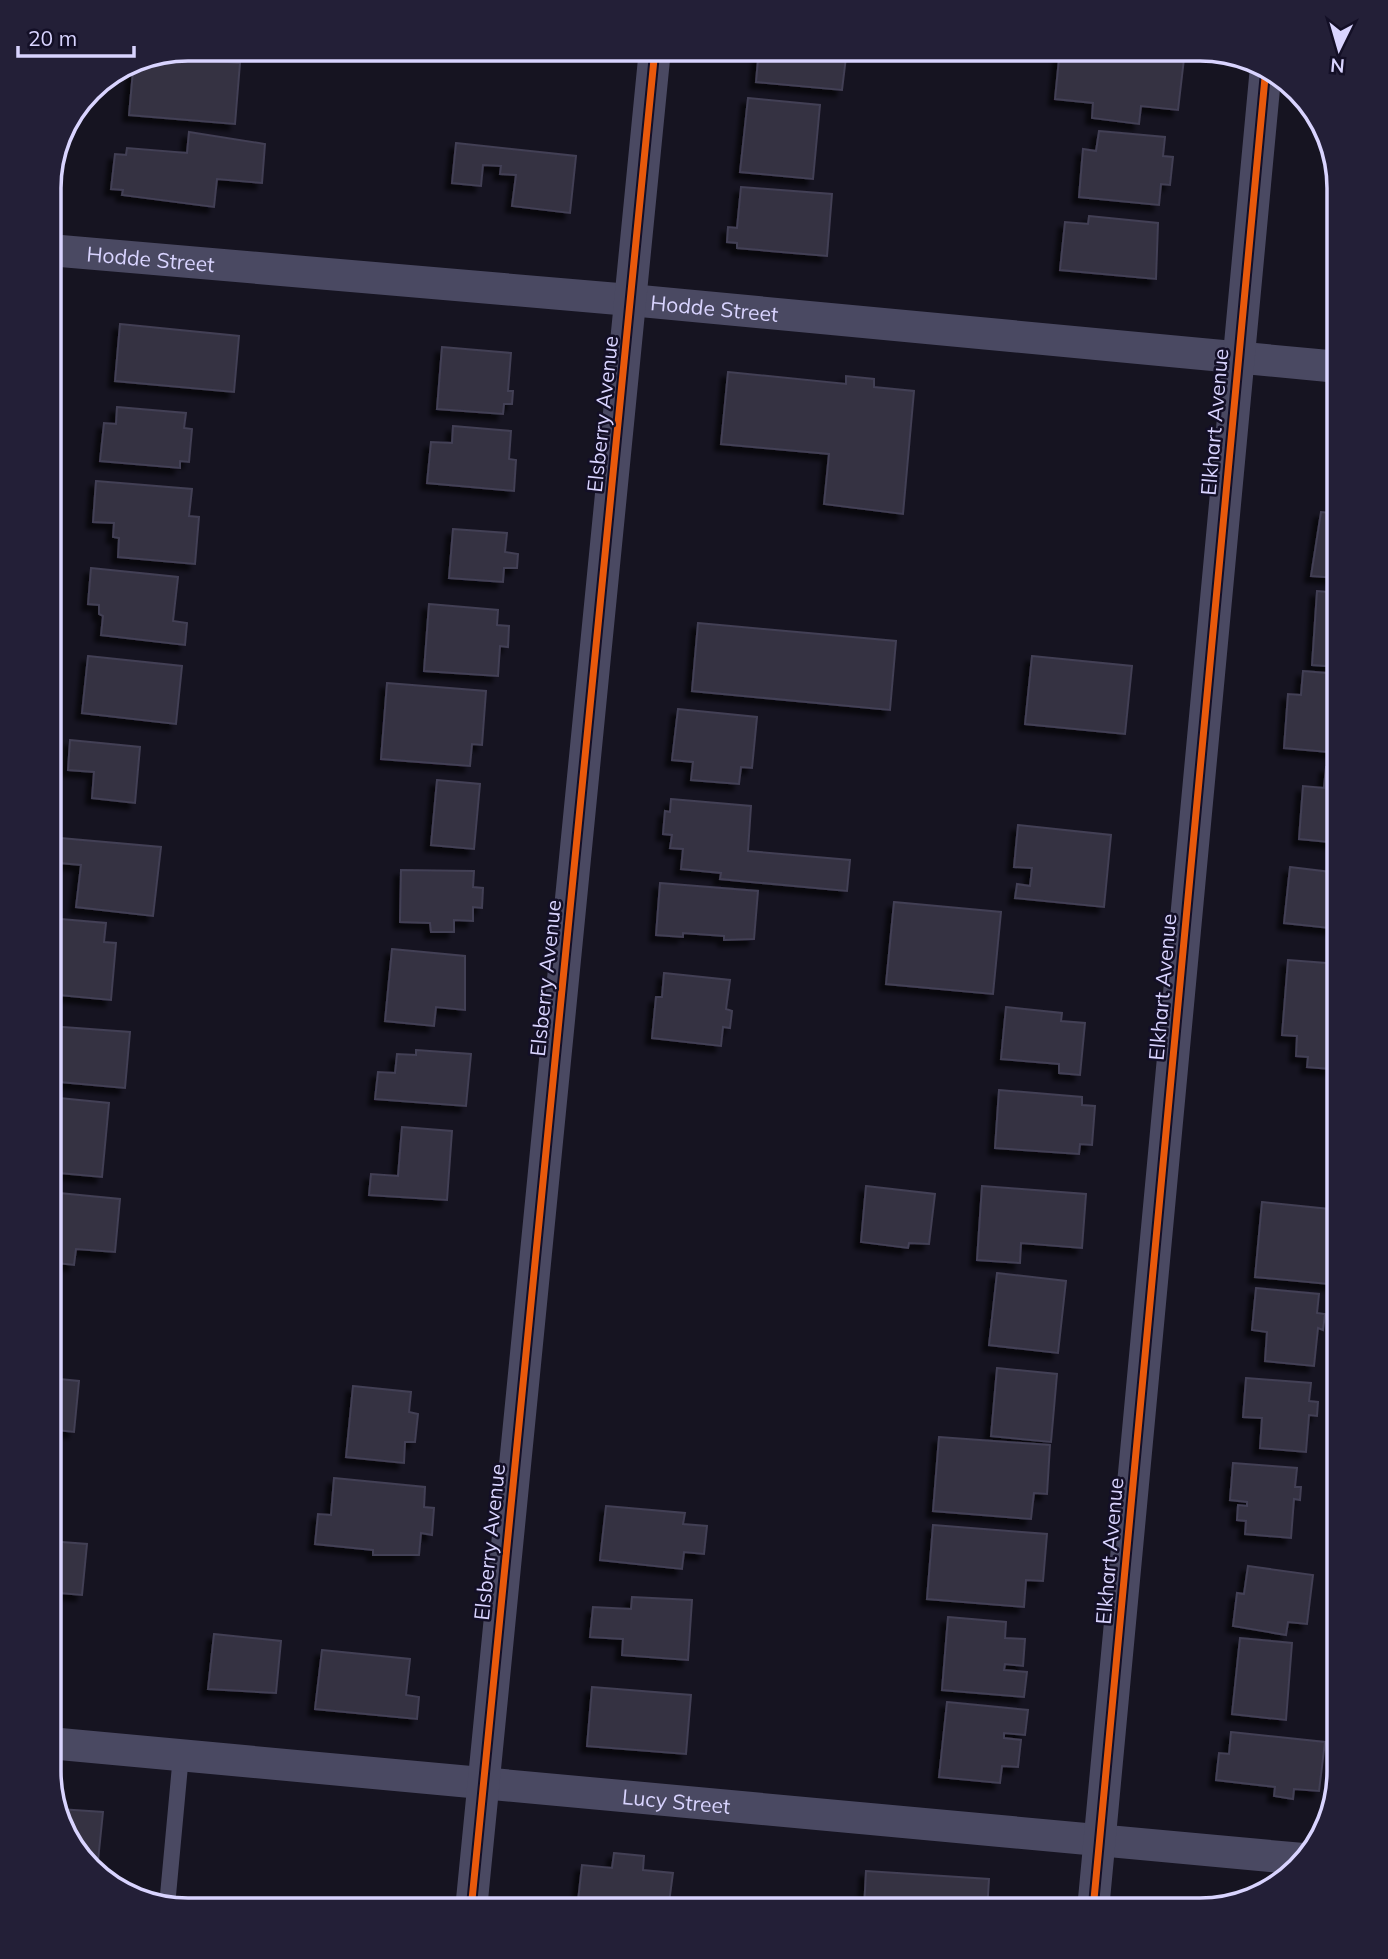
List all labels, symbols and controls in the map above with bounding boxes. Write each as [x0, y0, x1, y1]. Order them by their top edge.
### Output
scale bar [18, 14, 133, 58]
north arrow [1304, 14, 1374, 84]
text: 20 m [28, 25, 77, 51]
text: N [1329, 53, 1346, 79]
street label: Hodde Street [86, 240, 216, 277]
street label: Hodde Street [649, 289, 780, 327]
street label: Elsberry Avenue [581, 334, 623, 494]
street label: Elkhart Avenue [1195, 348, 1233, 496]
street label: Elsberry Avenue [524, 898, 566, 1058]
street label: Elkhart Avenue [1143, 913, 1181, 1061]
street label: Elsberry Avenue [468, 1462, 510, 1622]
street label: Elkhart Avenue [1090, 1477, 1128, 1625]
street label: Lucy Street [621, 1783, 732, 1819]

